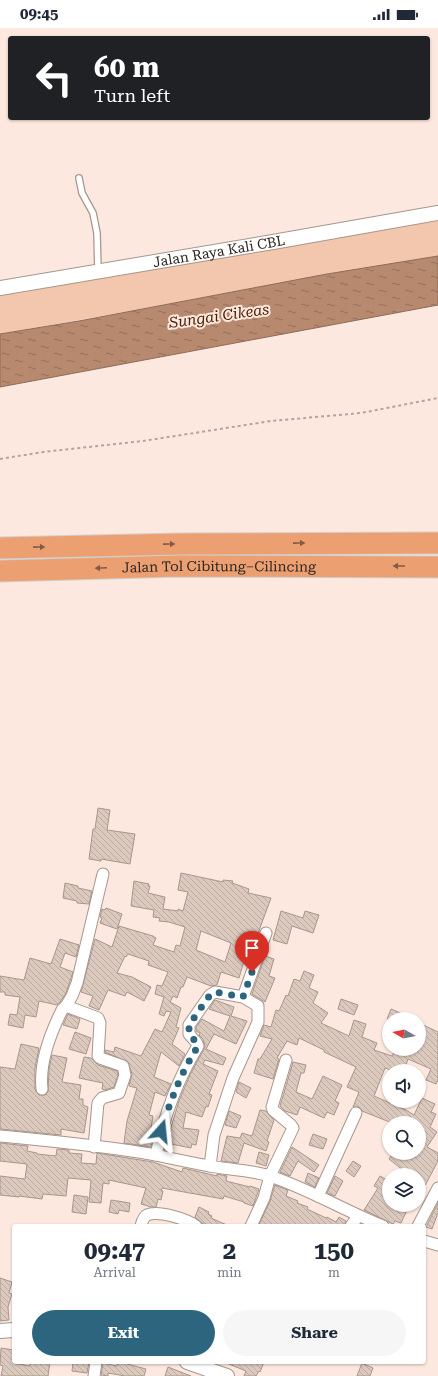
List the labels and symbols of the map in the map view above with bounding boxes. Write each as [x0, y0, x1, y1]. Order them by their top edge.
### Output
street label: Jalan Raya Kali CBL [152, 232, 287, 270]
water label: Sungai Cikeas [167, 300, 270, 332]
one-way arrow [293, 540, 306, 546]
one-way arrow [163, 541, 175, 548]
one-way arrow [33, 544, 45, 551]
street label: Jalan Tol Cibitung–Cilincing [122, 558, 316, 576]
one-way arrow [392, 563, 405, 569]
one-way arrow [94, 565, 107, 571]
pin [235, 931, 269, 972]
north arrow [382, 1012, 426, 1056]
position arrow [140, 1110, 182, 1152]

